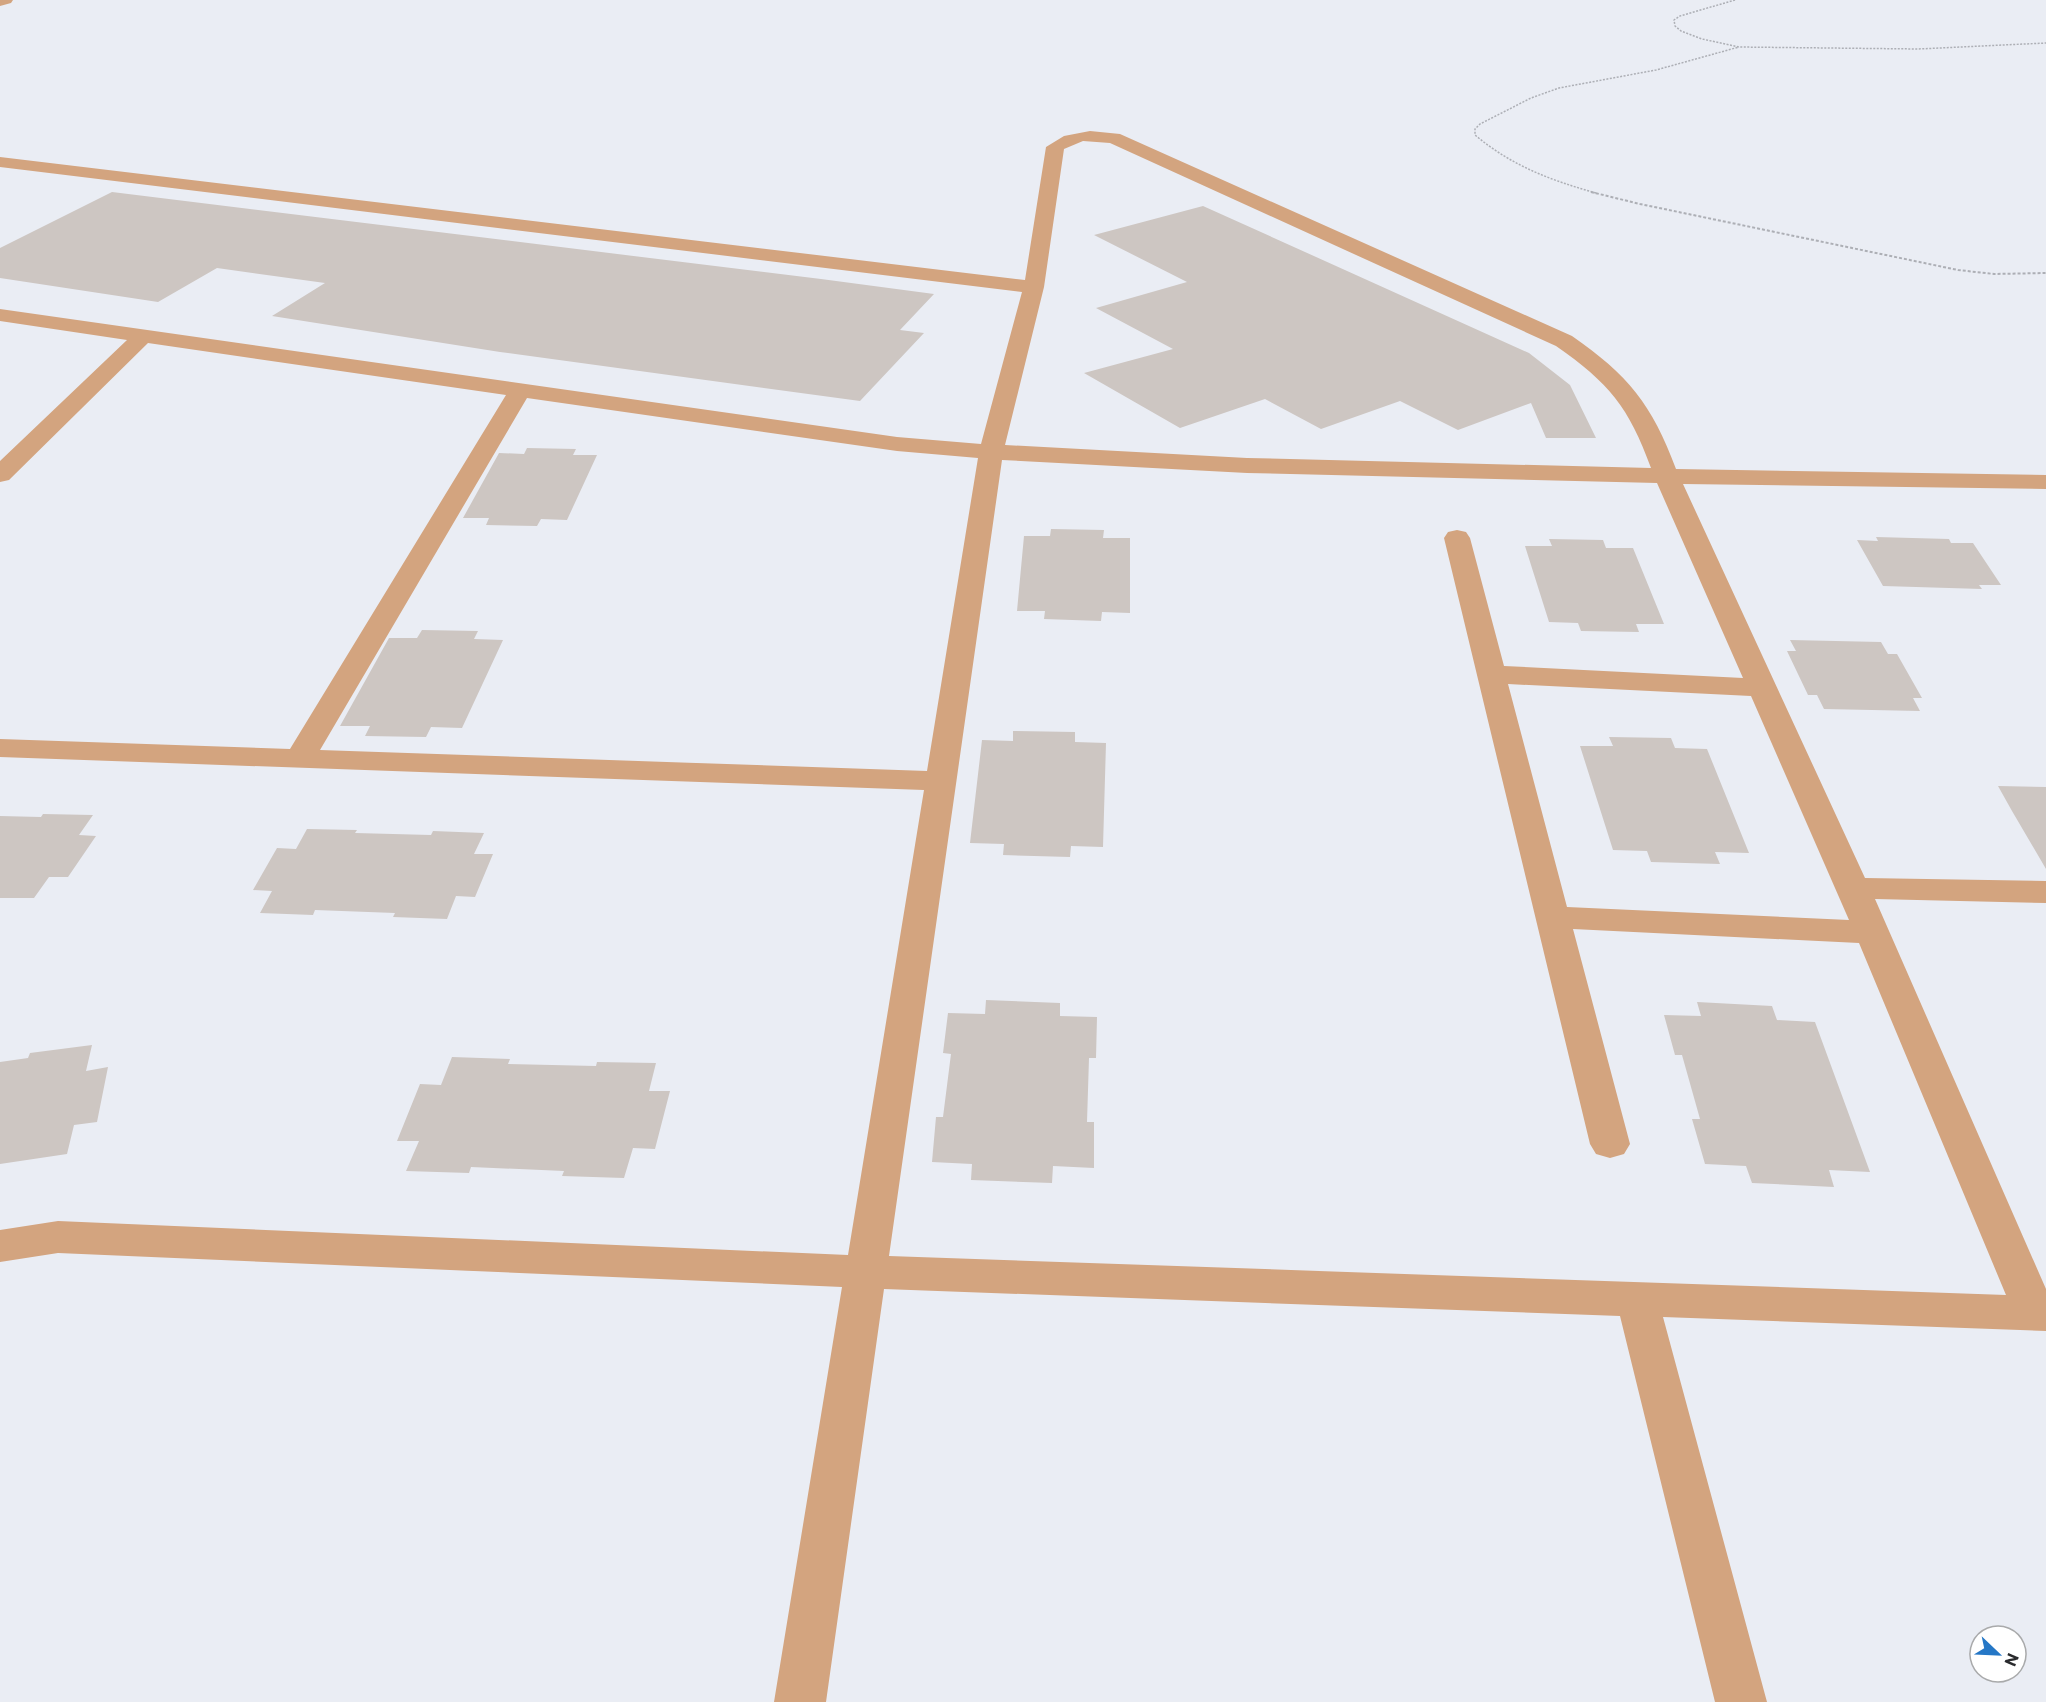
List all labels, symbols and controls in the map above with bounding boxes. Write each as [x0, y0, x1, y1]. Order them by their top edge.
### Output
north arrow [1968, 1624, 2028, 1684]
text: N [2001, 1651, 2023, 1669]

